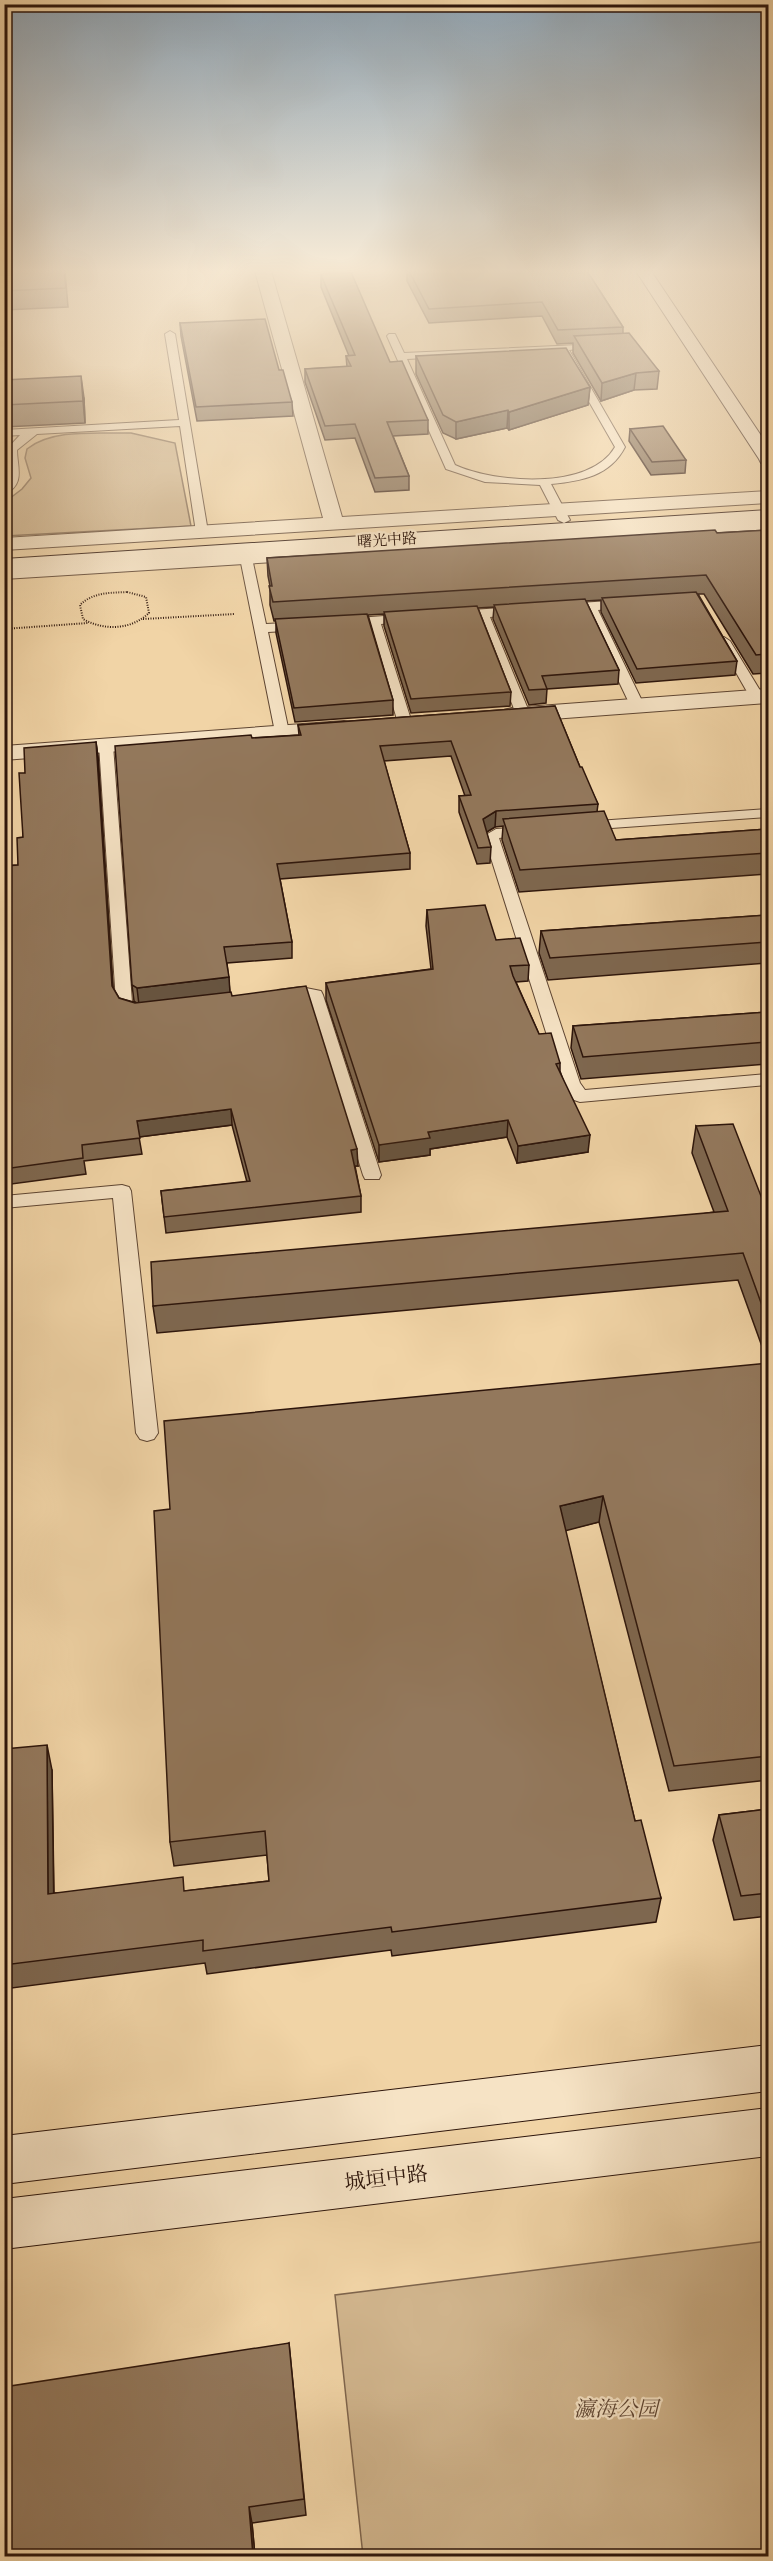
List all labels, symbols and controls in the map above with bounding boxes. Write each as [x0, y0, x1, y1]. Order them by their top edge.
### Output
street label: 曙光中路 [356, 528, 418, 552]
street label: 城垣中路 [343, 2159, 430, 2198]
park label: 瀛海公园 [574, 2395, 661, 2424]

